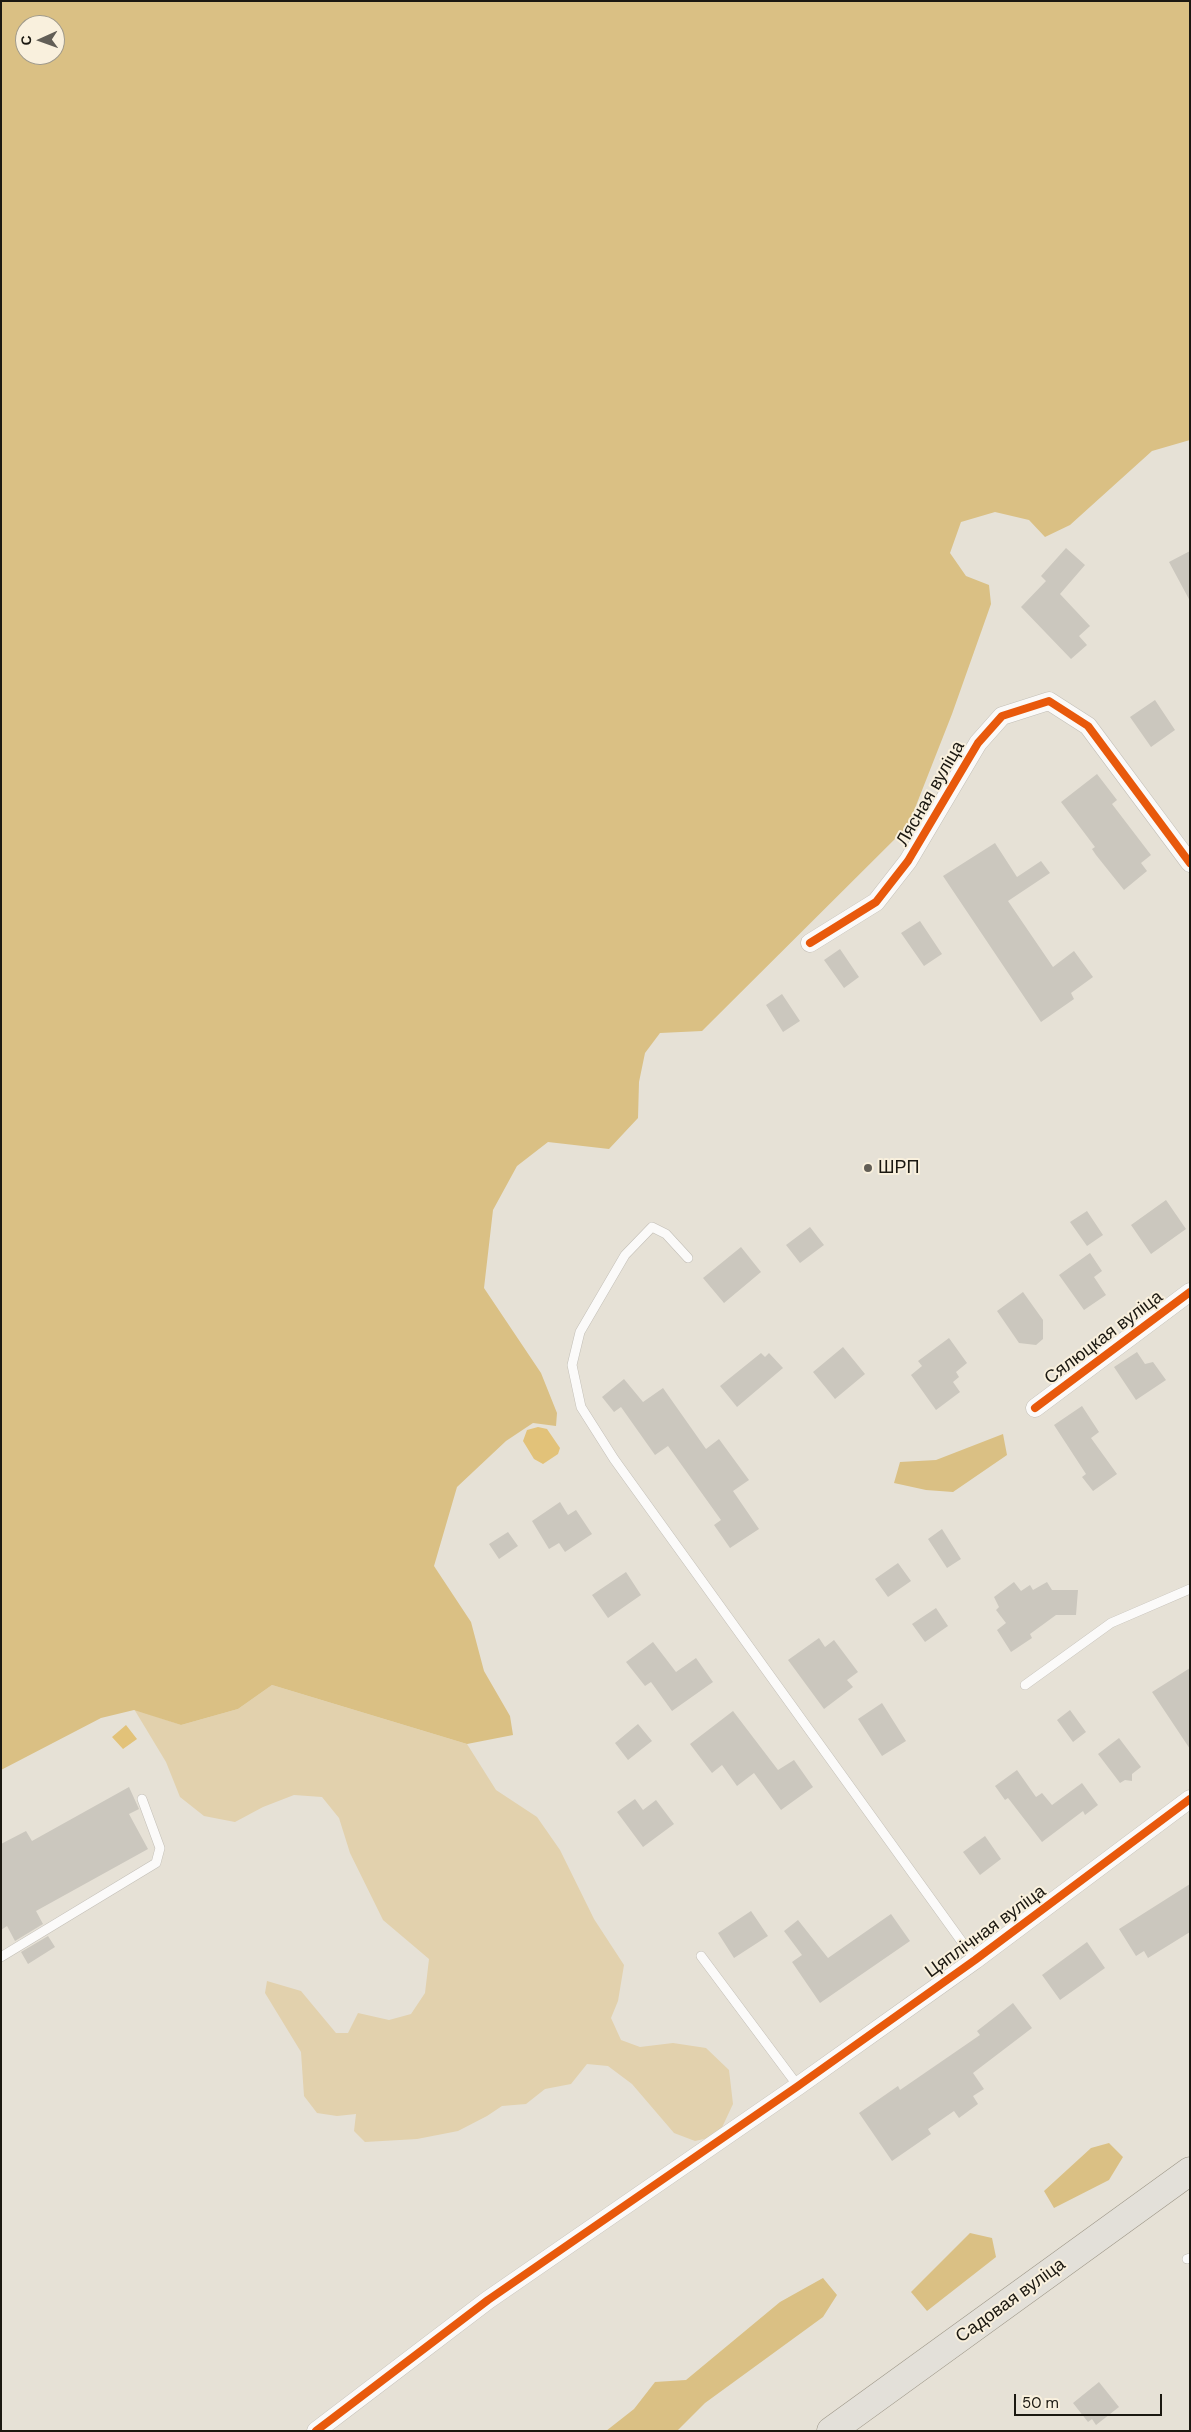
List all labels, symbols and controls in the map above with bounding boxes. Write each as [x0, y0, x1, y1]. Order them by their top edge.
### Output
north arrow [15, 15, 65, 65]
text: С [17, 35, 35, 46]
street label: Лясная вуліца [892, 738, 970, 850]
place label: ШРП [878, 1157, 919, 1179]
marker: ШРП [862, 1162, 874, 1174]
street label: Сялюцкая вуліца [1041, 1287, 1167, 1389]
street label: Цяплічная вуліца [921, 1881, 1051, 1983]
street label: Садовая вуліца [952, 2254, 1070, 2348]
scale bar [1016, 2384, 1164, 2416]
text: 50 m [1022, 2393, 1059, 2413]

